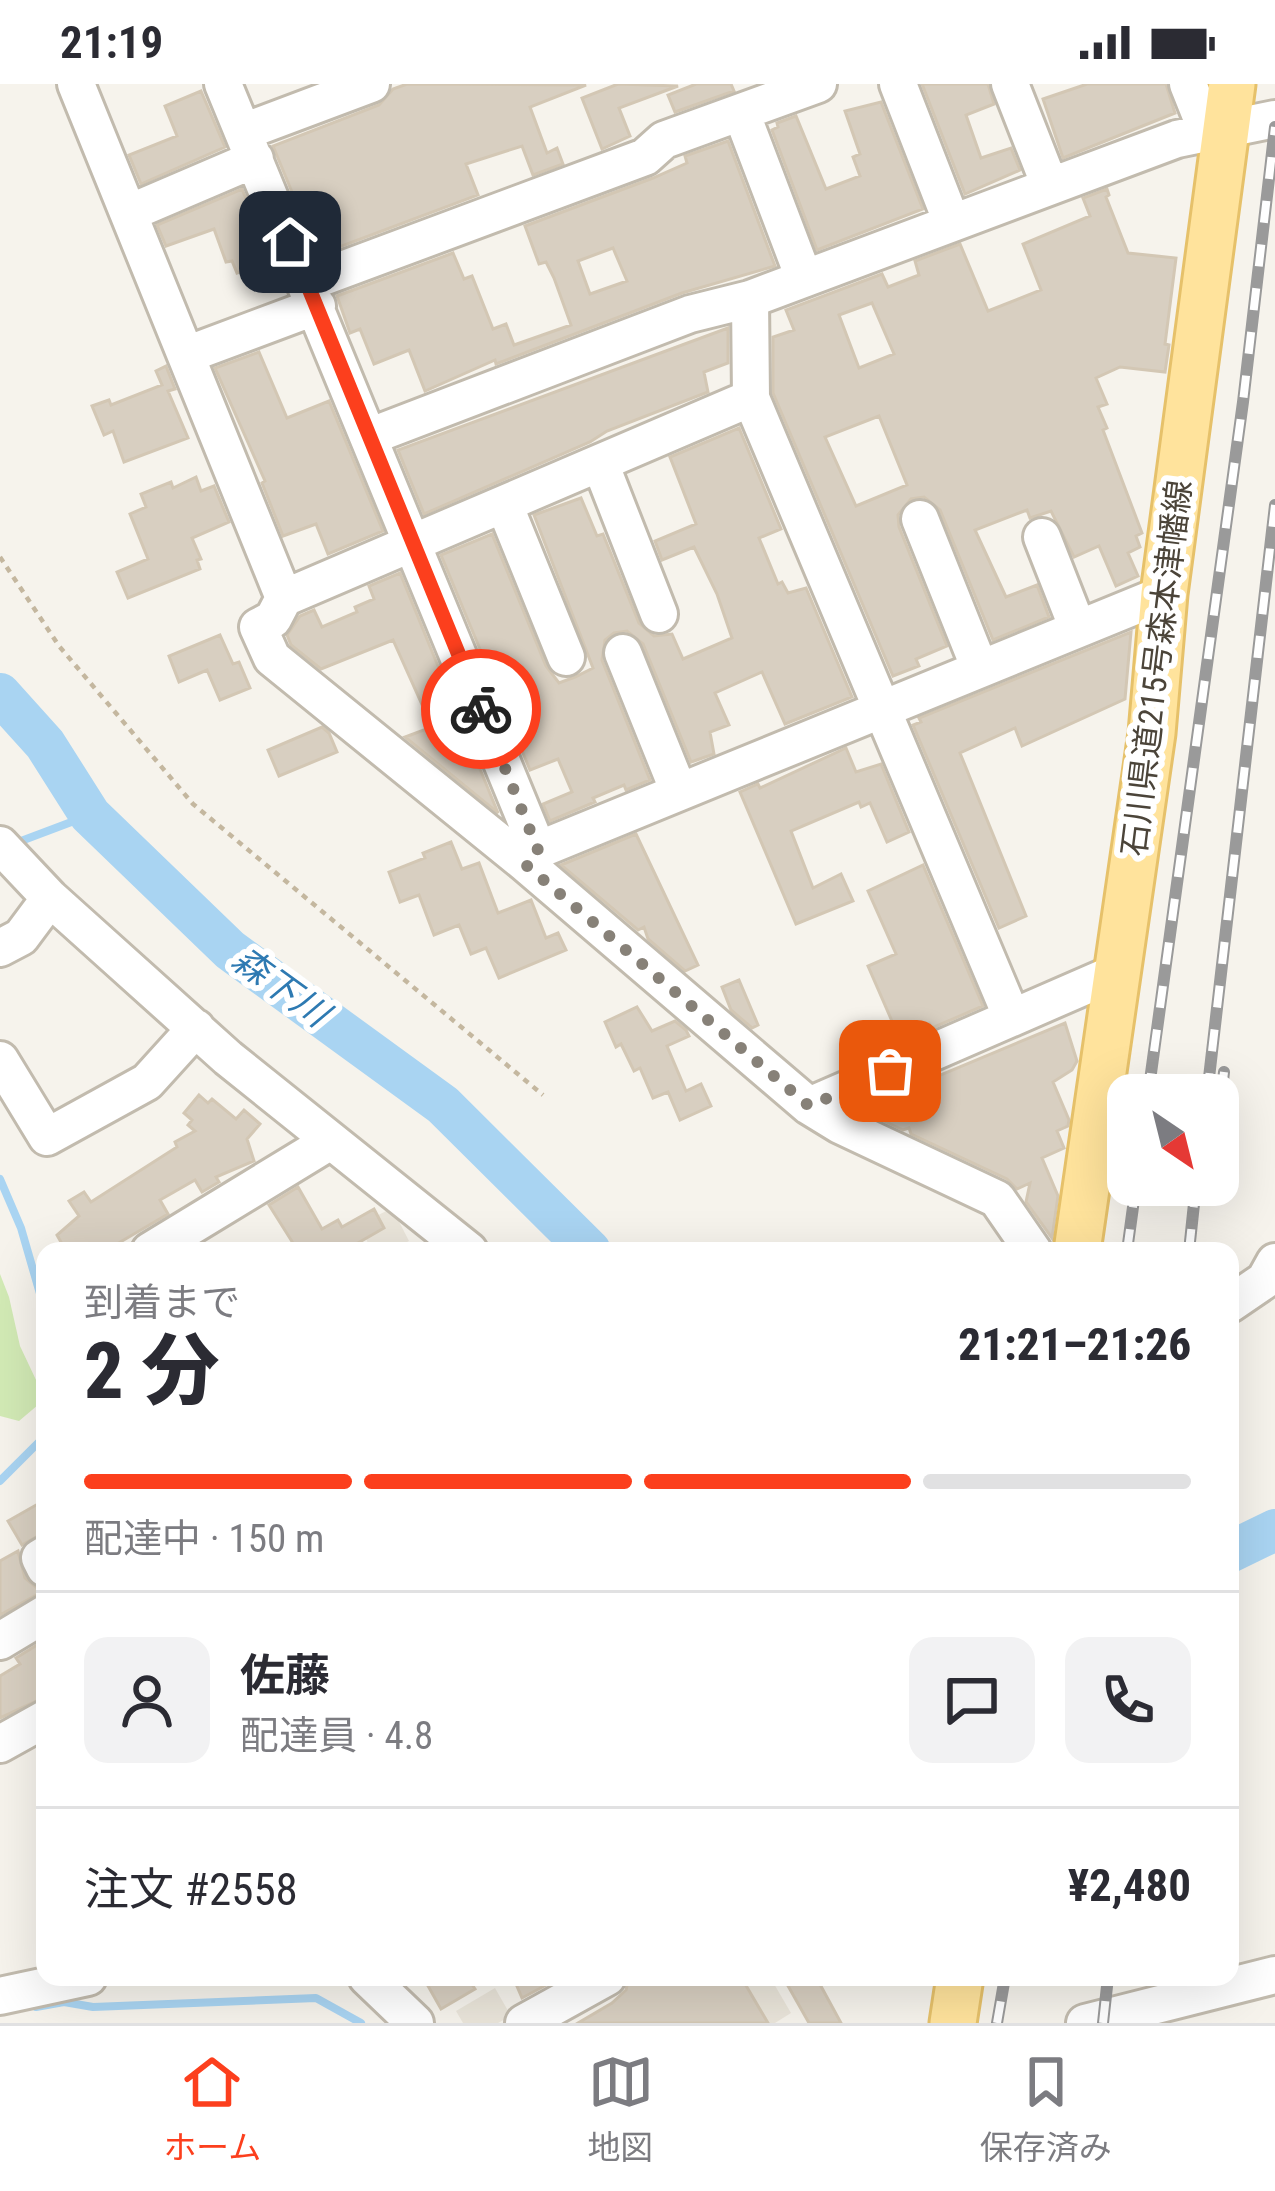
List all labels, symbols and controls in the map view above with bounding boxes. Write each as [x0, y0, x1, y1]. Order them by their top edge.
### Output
text: 21:19 [60, 16, 163, 69]
pin [239, 191, 341, 293]
icon: home [257, 209, 323, 275]
street label: 石川県道215号森本津幡線 [1114, 478, 1199, 858]
courier [421, 649, 541, 769]
icon: bike [448, 676, 514, 742]
water label: 森下川 [224, 938, 340, 1038]
pin [839, 1020, 941, 1122]
icon: bag [857, 1038, 923, 1104]
north arrow [1107, 1074, 1239, 1206]
map controls [1107, 1074, 1239, 1206]
text: 到着まで [84, 1280, 240, 1326]
text: 21:21–21:26 [958, 1318, 1191, 1371]
text: 2 分 [84, 1326, 220, 1417]
text: 配達中 · 150 m [84, 1516, 324, 1562]
button: person [84, 1637, 210, 1763]
button: chat [909, 1637, 1035, 1763]
button: phone [1065, 1637, 1191, 1763]
text: 佐藤 [240, 1649, 330, 1702]
text: 配達員 · 4.8 [240, 1713, 433, 1759]
text: ¥2,480 [1068, 1859, 1191, 1912]
text: 注文 #2558 [84, 1863, 298, 1916]
tab: ホーム [163, 2049, 261, 2169]
tab: 地図 [588, 2049, 654, 2169]
tab: 保存済み [980, 2049, 1112, 2169]

